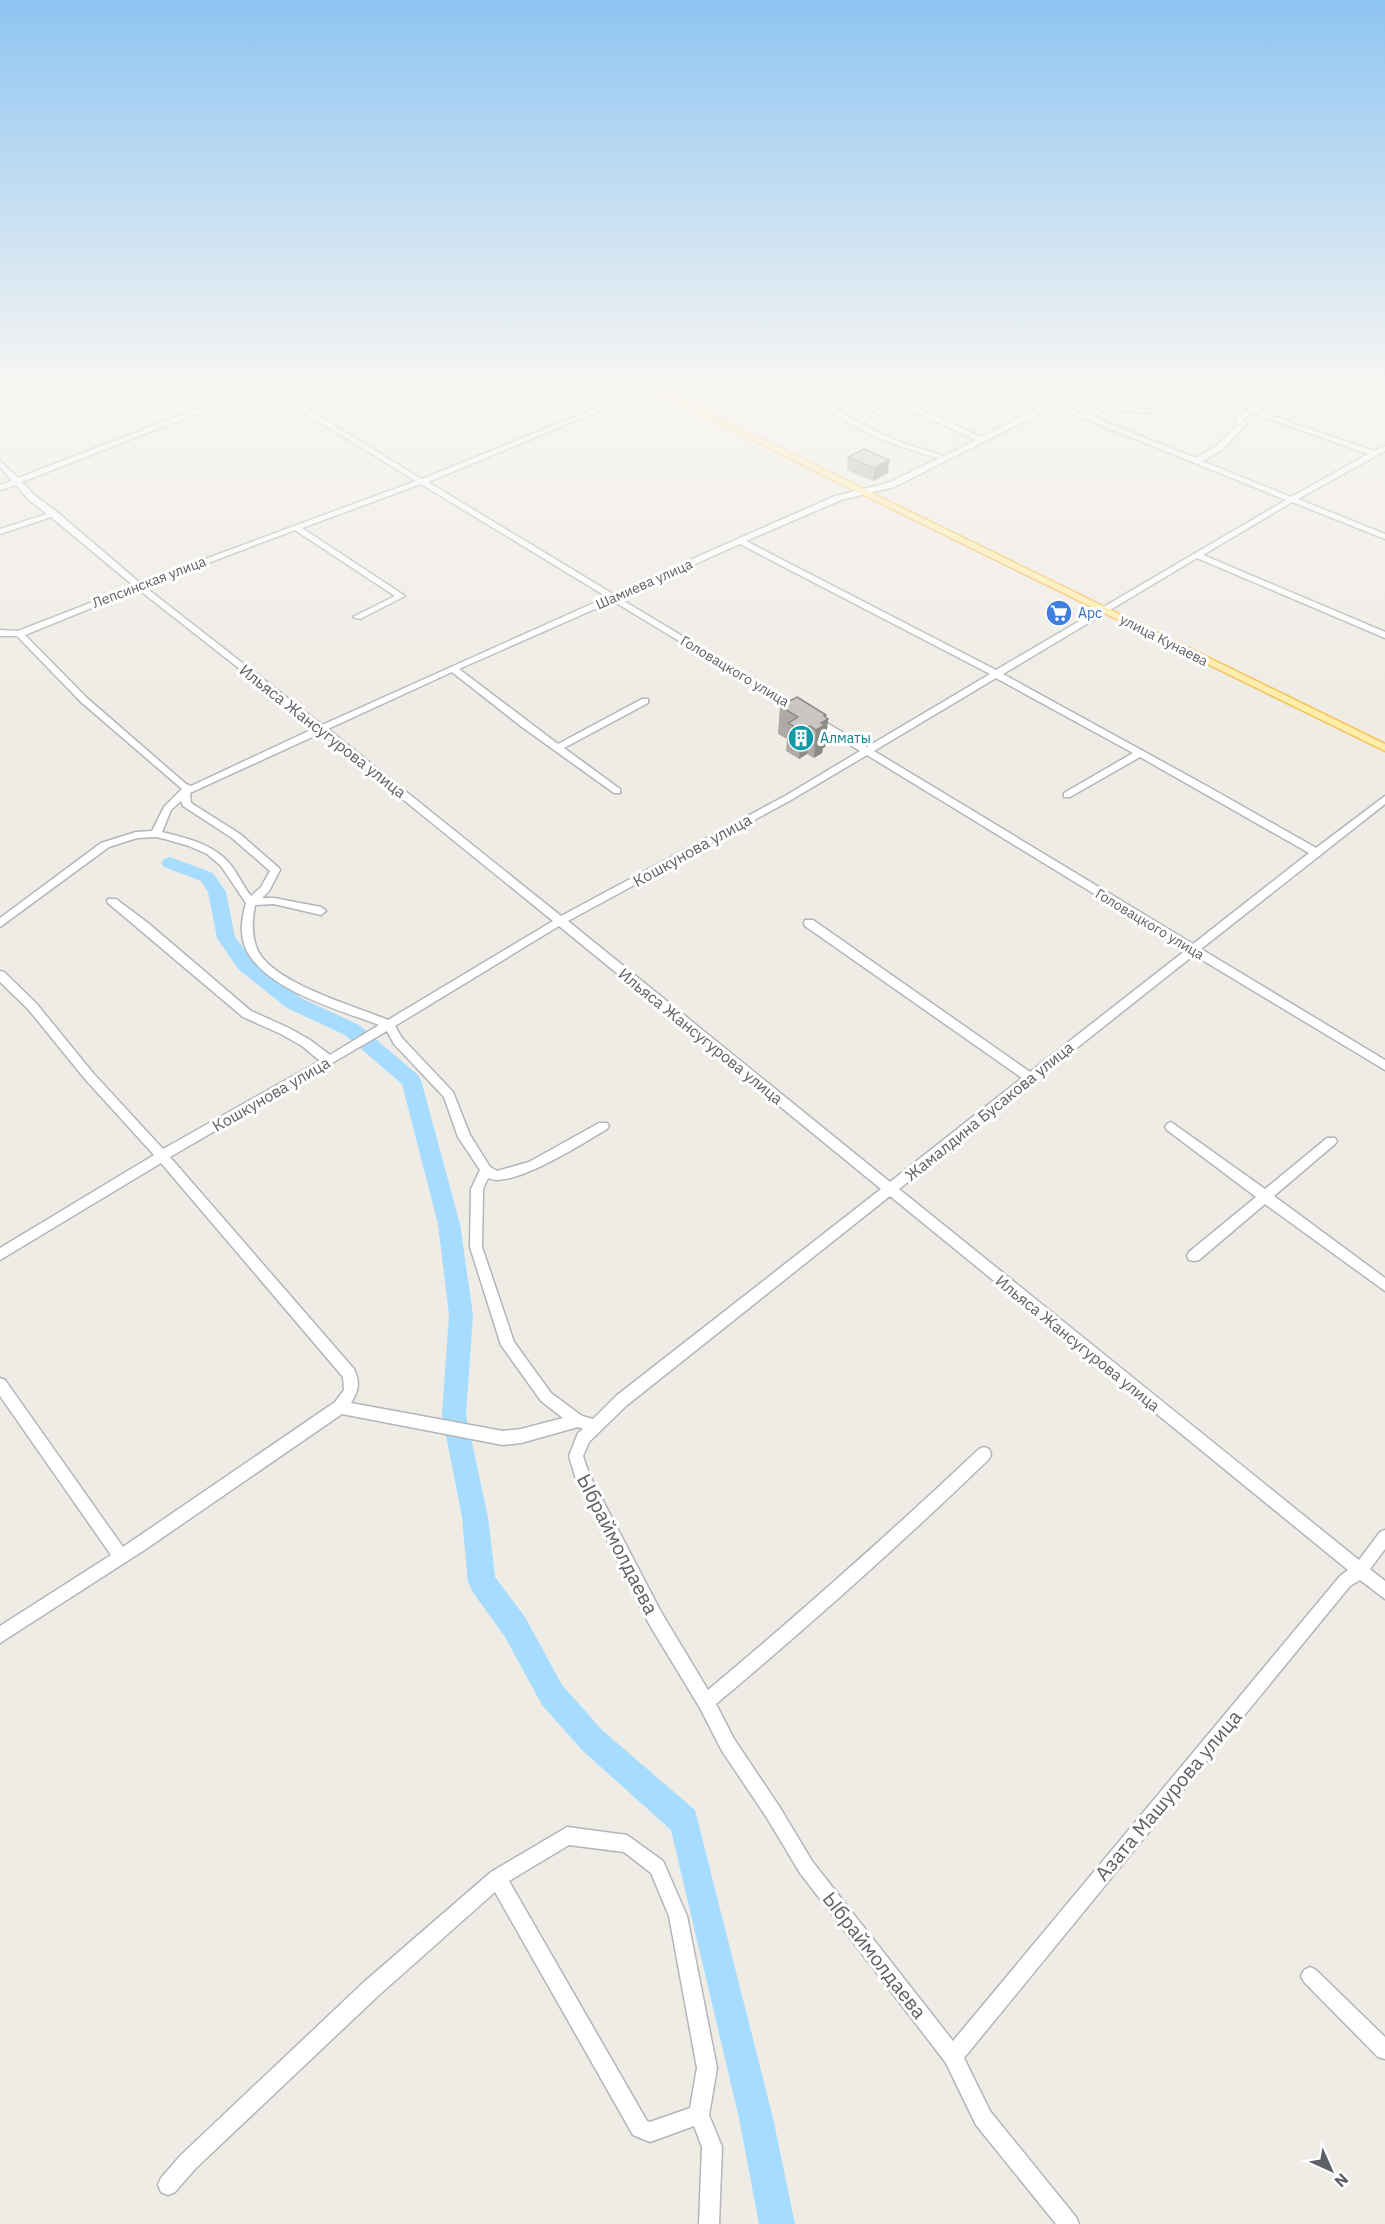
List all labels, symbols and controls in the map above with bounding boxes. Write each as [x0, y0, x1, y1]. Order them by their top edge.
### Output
street label: Лепсинская улица [90, 552, 209, 612]
street label: Шамиева улица [593, 554, 696, 613]
supermarket icon: Арс [1044, 598, 1074, 628]
place label: Арс [1078, 604, 1102, 622]
street label: улица Кунаева [1117, 610, 1212, 670]
street label: Головацкого улица [677, 631, 793, 711]
street label: Ильяса Жансугурова улица [236, 660, 411, 803]
building icon: Алматы [786, 723, 816, 753]
place label: Алматы [820, 729, 871, 747]
street label: Кошкунова улица [629, 809, 755, 891]
street label: Головацкого улица [1092, 884, 1208, 964]
street label: Ильяса Жансугурова улица [615, 963, 788, 1109]
street label: Жамалдина Бусакова улица [901, 1037, 1078, 1185]
street label: Кошкунова улица [209, 1052, 334, 1136]
street label: Ильяса Жансугурова улица [992, 1270, 1165, 1416]
street label: Ыбраймолдаева [571, 1469, 665, 1619]
street label: Азата Машурова улица [1089, 1704, 1248, 1886]
street label: Ыбраймолдаева [817, 1886, 933, 2024]
north arrow [1301, 2140, 1361, 2200]
text: N [1330, 2169, 1353, 2192]

